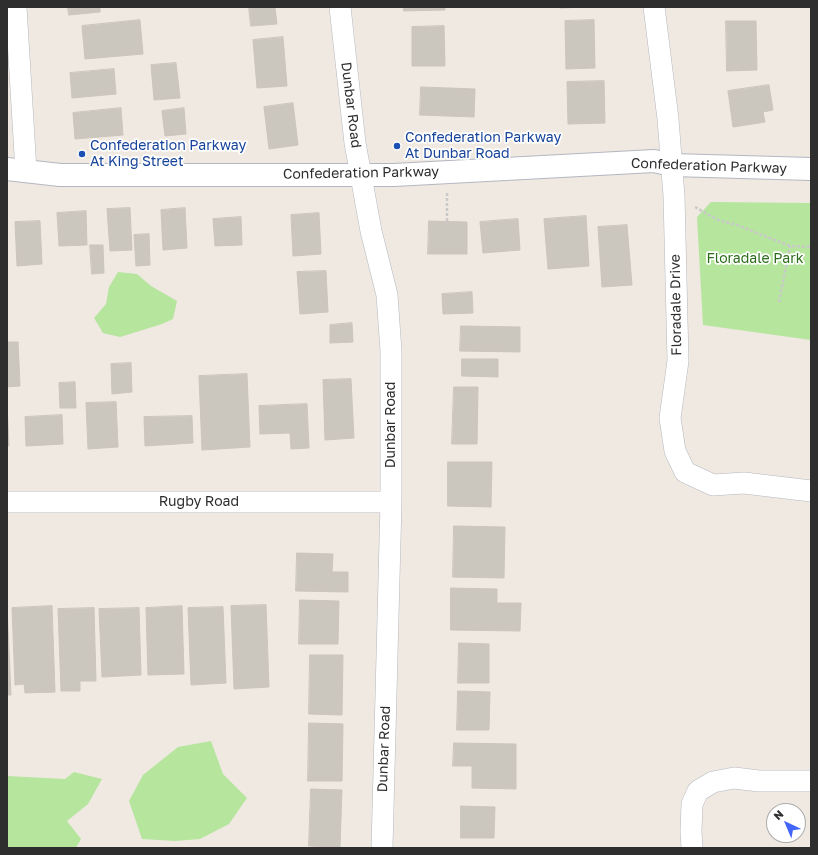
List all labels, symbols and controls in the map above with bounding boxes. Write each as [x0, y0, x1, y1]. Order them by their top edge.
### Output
street label: Dunbar Road [337, 61, 365, 149]
place label: Confederation Parkway At Dunbar Road [405, 130, 561, 162]
place label: Confederation Parkway At King Street [90, 138, 246, 170]
marker: Confederation Parkway At Dunbar Road [392, 141, 402, 151]
marker: Confederation Parkway At King Street [77, 149, 87, 159]
street label: Confederation Parkway [631, 155, 787, 177]
street label: Confederation Parkway [283, 163, 439, 183]
park label: Floradale Park [706, 251, 804, 267]
street label: Floradale Drive [667, 254, 685, 356]
street label: Dunbar Road [383, 382, 399, 468]
street label: Rugby Road [159, 494, 239, 510]
street label: Dunbar Road [374, 705, 394, 793]
north arrow [766, 803, 806, 843]
text: N [770, 807, 786, 822]

